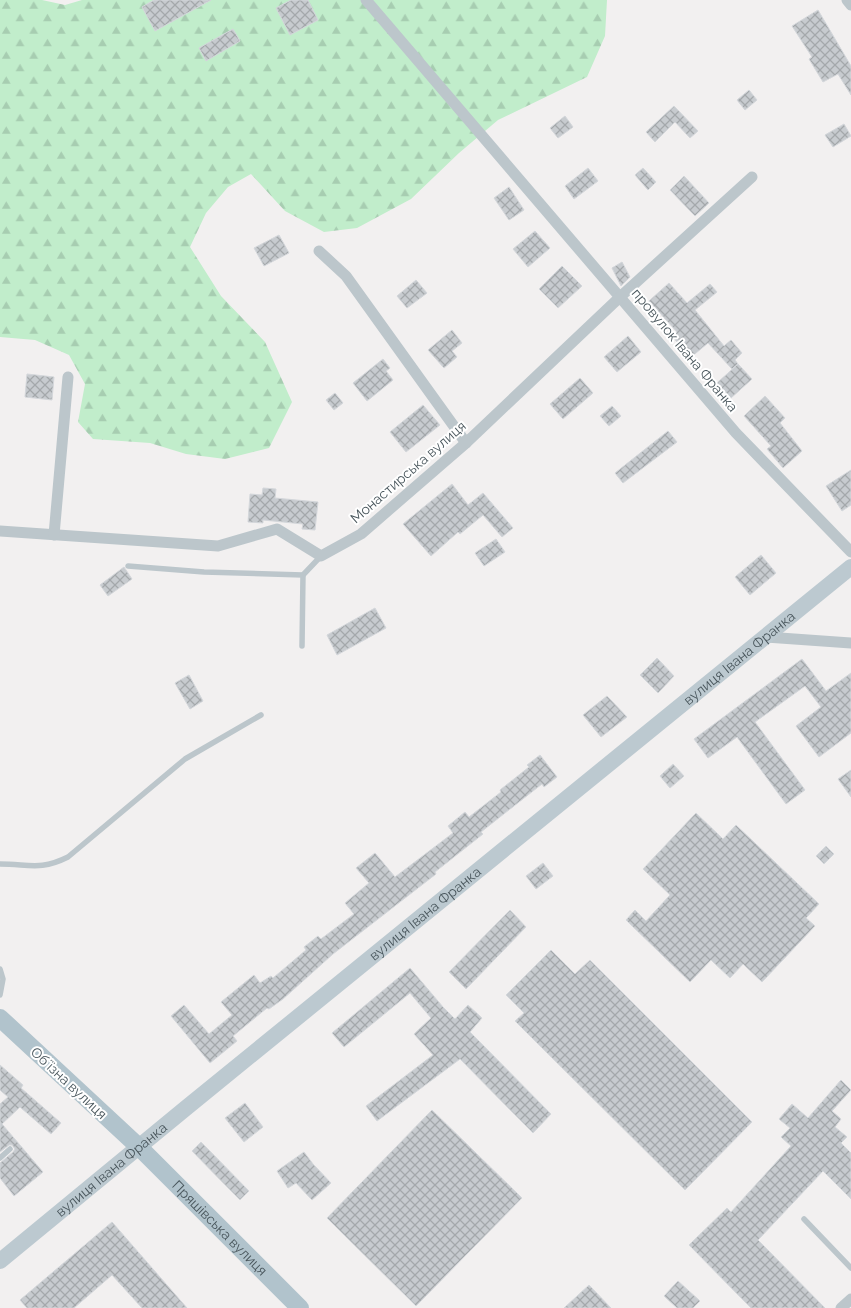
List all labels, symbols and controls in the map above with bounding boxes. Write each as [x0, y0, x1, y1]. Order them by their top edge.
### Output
street label: провулок Івана Франка [629, 285, 741, 415]
street label: Монастирська вулиця [347, 418, 469, 526]
street label: вулиця Івана Франка [680, 608, 798, 708]
street label: вулиця Івана Франка [366, 863, 484, 964]
street label: Обʼїзна вулиця [28, 1044, 110, 1122]
street label: вулиця Івана Франка [52, 1119, 170, 1220]
street label: Пряшівська вулиця [169, 1177, 271, 1279]

